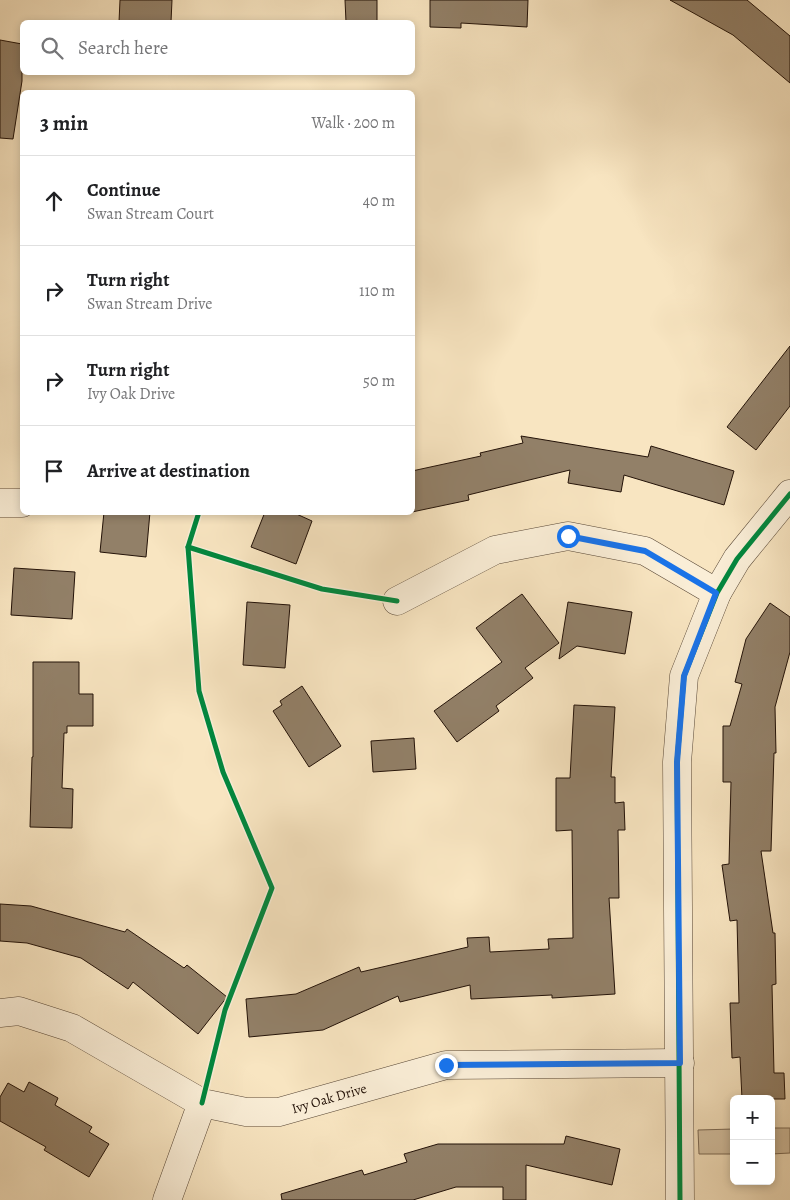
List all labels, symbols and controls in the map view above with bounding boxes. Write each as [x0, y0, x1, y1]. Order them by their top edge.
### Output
search box [20, 20, 415, 75]
icon: search [38, 34, 66, 62]
text: Search here [78, 35, 168, 61]
text: 3 min [40, 109, 88, 137]
text: Walk · 200 m [311, 112, 395, 134]
text: Continue [87, 177, 161, 203]
icon: ahead [40, 187, 68, 215]
text: 40 m [363, 190, 395, 212]
text: Swan Stream Court [87, 203, 214, 225]
text: Turn right [87, 267, 169, 293]
icon: right [40, 277, 68, 305]
text: 110 m [359, 280, 395, 302]
text: Swan Stream Drive [87, 293, 212, 315]
text: Turn right [87, 357, 169, 383]
icon: right [40, 367, 68, 395]
text: 50 m [363, 370, 395, 392]
text: Ivy Oak Drive [87, 383, 175, 405]
icon: arrive [40, 457, 68, 485]
text: Arrive at destination [87, 458, 250, 484]
route start [557, 525, 580, 548]
route end [435, 1054, 458, 1077]
street label: Ivy Oak Drive [289, 1079, 369, 1118]
map controls [730, 1095, 775, 1185]
button: + [730, 1095, 775, 1140]
button: − [730, 1140, 775, 1185]

